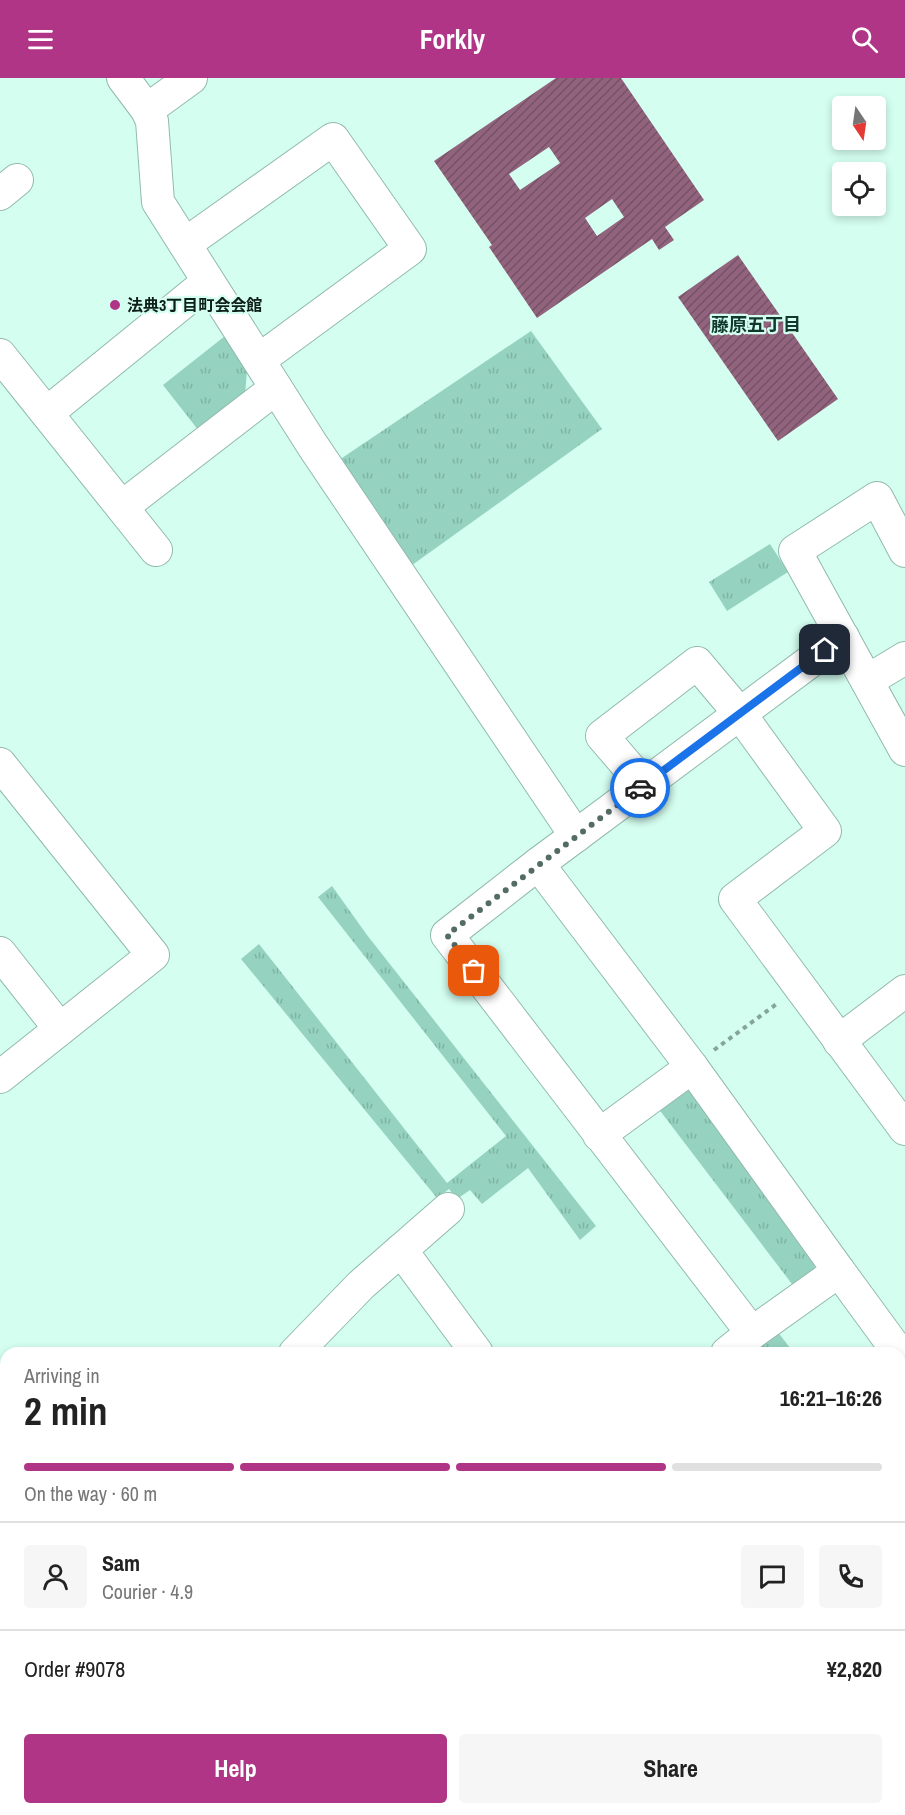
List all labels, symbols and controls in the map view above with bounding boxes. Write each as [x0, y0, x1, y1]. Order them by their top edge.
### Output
text: Forkly [420, 21, 485, 57]
icon: menu [24, 23, 57, 56]
icon: search [848, 23, 881, 56]
north arrow [832, 96, 886, 150]
map controls [832, 96, 886, 216]
button: locate [832, 162, 886, 216]
place label: 法典3丁目町会会館 [127, 294, 262, 316]
marker: 法典3丁目町会会館 [108, 298, 122, 312]
district label: 藤原五丁目 [711, 312, 801, 337]
pin [799, 624, 850, 675]
icon: home [808, 633, 841, 666]
courier [610, 758, 670, 818]
icon: car [624, 772, 657, 805]
pin [448, 945, 499, 996]
icon: bag [457, 954, 490, 987]
text: Arriving in [24, 1362, 100, 1389]
text: 16:21–16:26 [780, 1383, 882, 1413]
text: 2 min [24, 1385, 108, 1437]
text: On the way · 60 m [24, 1480, 157, 1507]
button: person [24, 1545, 87, 1608]
button: chat [741, 1545, 804, 1608]
button: phone [819, 1545, 882, 1608]
text: Sam [102, 1548, 140, 1578]
text: Courier · 4.9 [102, 1578, 193, 1605]
text: Order #9078 [24, 1654, 125, 1684]
text: ¥2,820 [827, 1654, 882, 1684]
button: Help [24, 1734, 447, 1803]
button: Share [459, 1734, 882, 1803]

